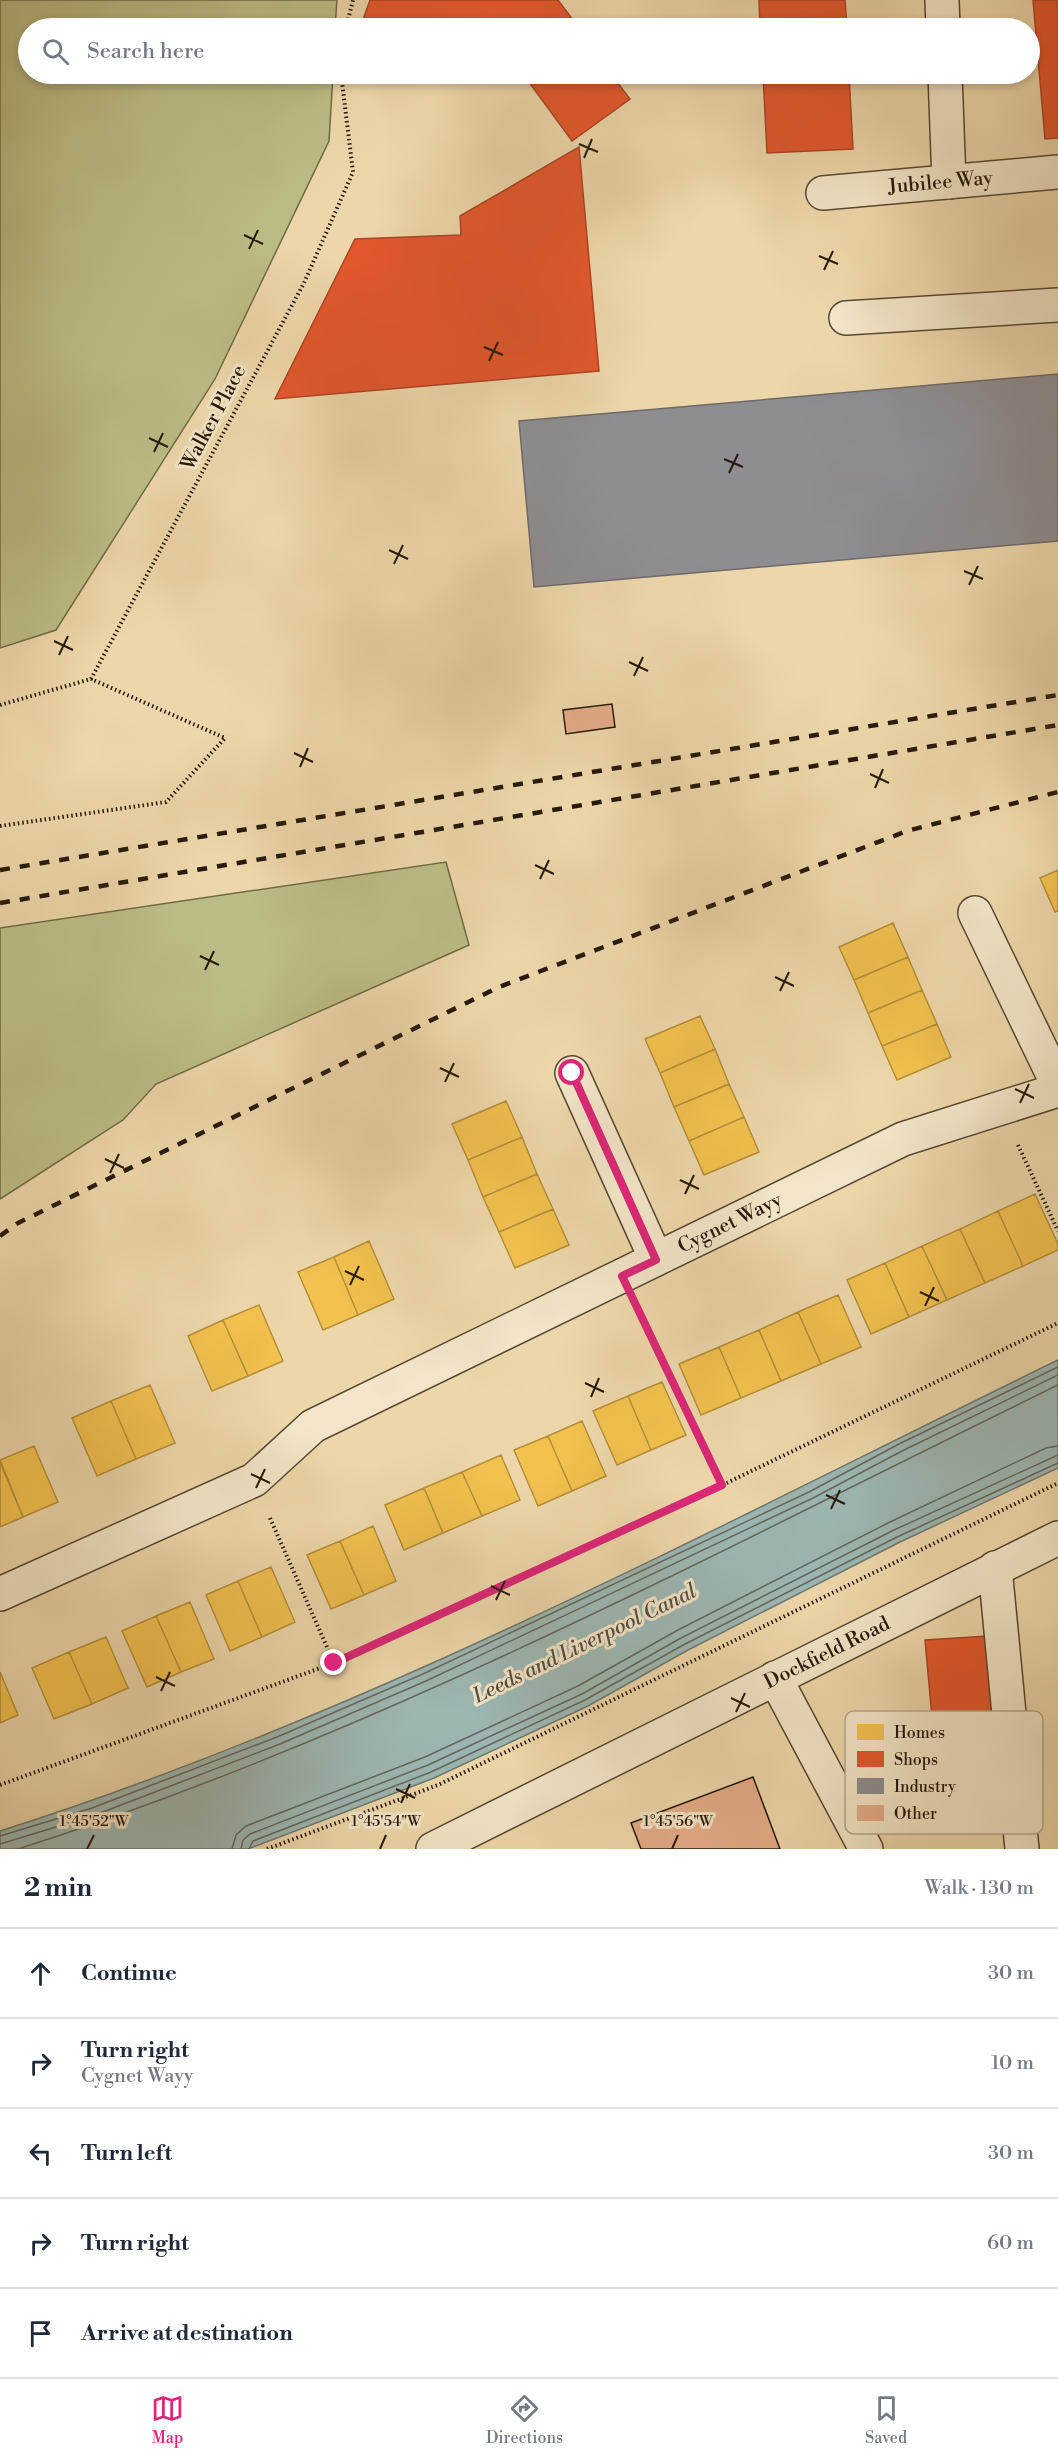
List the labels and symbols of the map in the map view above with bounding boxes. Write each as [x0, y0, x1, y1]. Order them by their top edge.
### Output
street label: Jubilee Way [886, 165, 994, 200]
street label: Walker Place [175, 361, 252, 476]
route start [558, 1059, 584, 1085]
street label: Cygnet Wayy [674, 1187, 786, 1259]
water label: Leeds and Liverpool Canal [468, 1578, 701, 1710]
street label: Dockfield Road [760, 1611, 895, 1695]
route end [320, 1649, 346, 1675]
legend [845, 1711, 1043, 1834]
text: Homes [894, 1723, 945, 1743]
text: Shops [894, 1750, 938, 1770]
text: Industry [894, 1777, 956, 1797]
text: Other [894, 1804, 937, 1824]
text: 1°45'52"W [60, 1812, 129, 1831]
text: 1°45'54"W [351, 1812, 421, 1831]
text: 1°45'56"W [643, 1812, 713, 1831]

